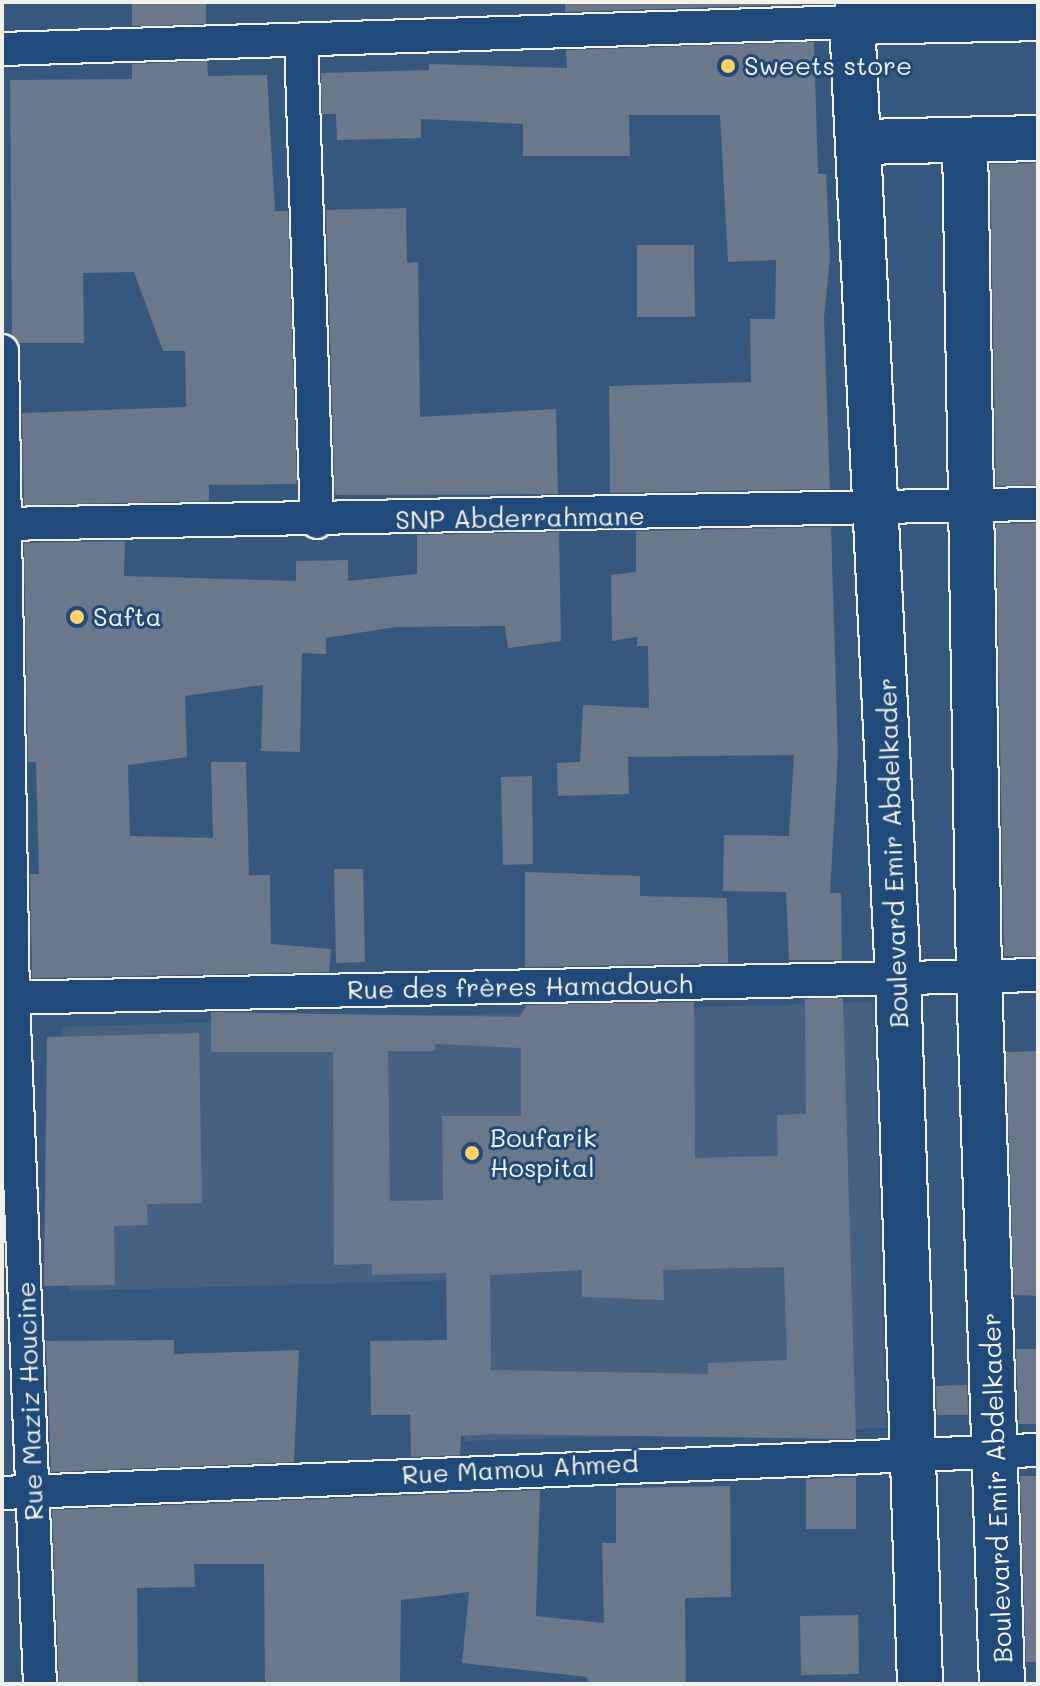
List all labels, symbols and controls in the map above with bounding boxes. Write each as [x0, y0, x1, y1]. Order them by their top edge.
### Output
place label: Sweets store [744, 50, 912, 82]
marker: Sweets store [719, 57, 737, 75]
street label: SNP Abderrahmane [395, 500, 645, 536]
place label: Safta [93, 601, 162, 633]
marker: Safta [68, 608, 86, 626]
street label: Boulevard Emir Abdelkader [871, 677, 915, 1029]
street label: Rue des frères Hamadouch [347, 968, 693, 1006]
place label: Boufarik Hospital [490, 1122, 597, 1184]
marker: Boufarik Hospital [461, 1142, 483, 1164]
street label: Rue Maziz Houcine [10, 1281, 50, 1521]
street label: Boulevard Emir Abdelkader [975, 1312, 1019, 1664]
street label: Rue Mamou Ahmed [401, 1447, 639, 1491]

